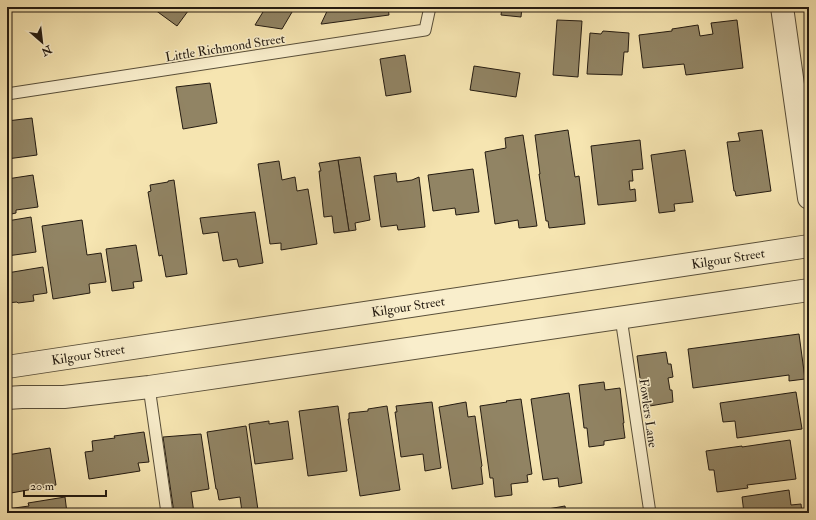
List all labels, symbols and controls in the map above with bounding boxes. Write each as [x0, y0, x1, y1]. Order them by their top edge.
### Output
north arrow [22, 22, 62, 62]
street label: Little Richmond Street [164, 31, 286, 65]
text: N [38, 42, 55, 59]
street label: Kilgour Street [690, 245, 766, 273]
street label: Kilgour Street [370, 293, 446, 321]
street label: Kilgour Street [50, 341, 126, 369]
street label: Fowlers Lane [635, 378, 661, 449]
scale bar [24, 472, 106, 498]
text: 20 m [30, 479, 55, 494]

